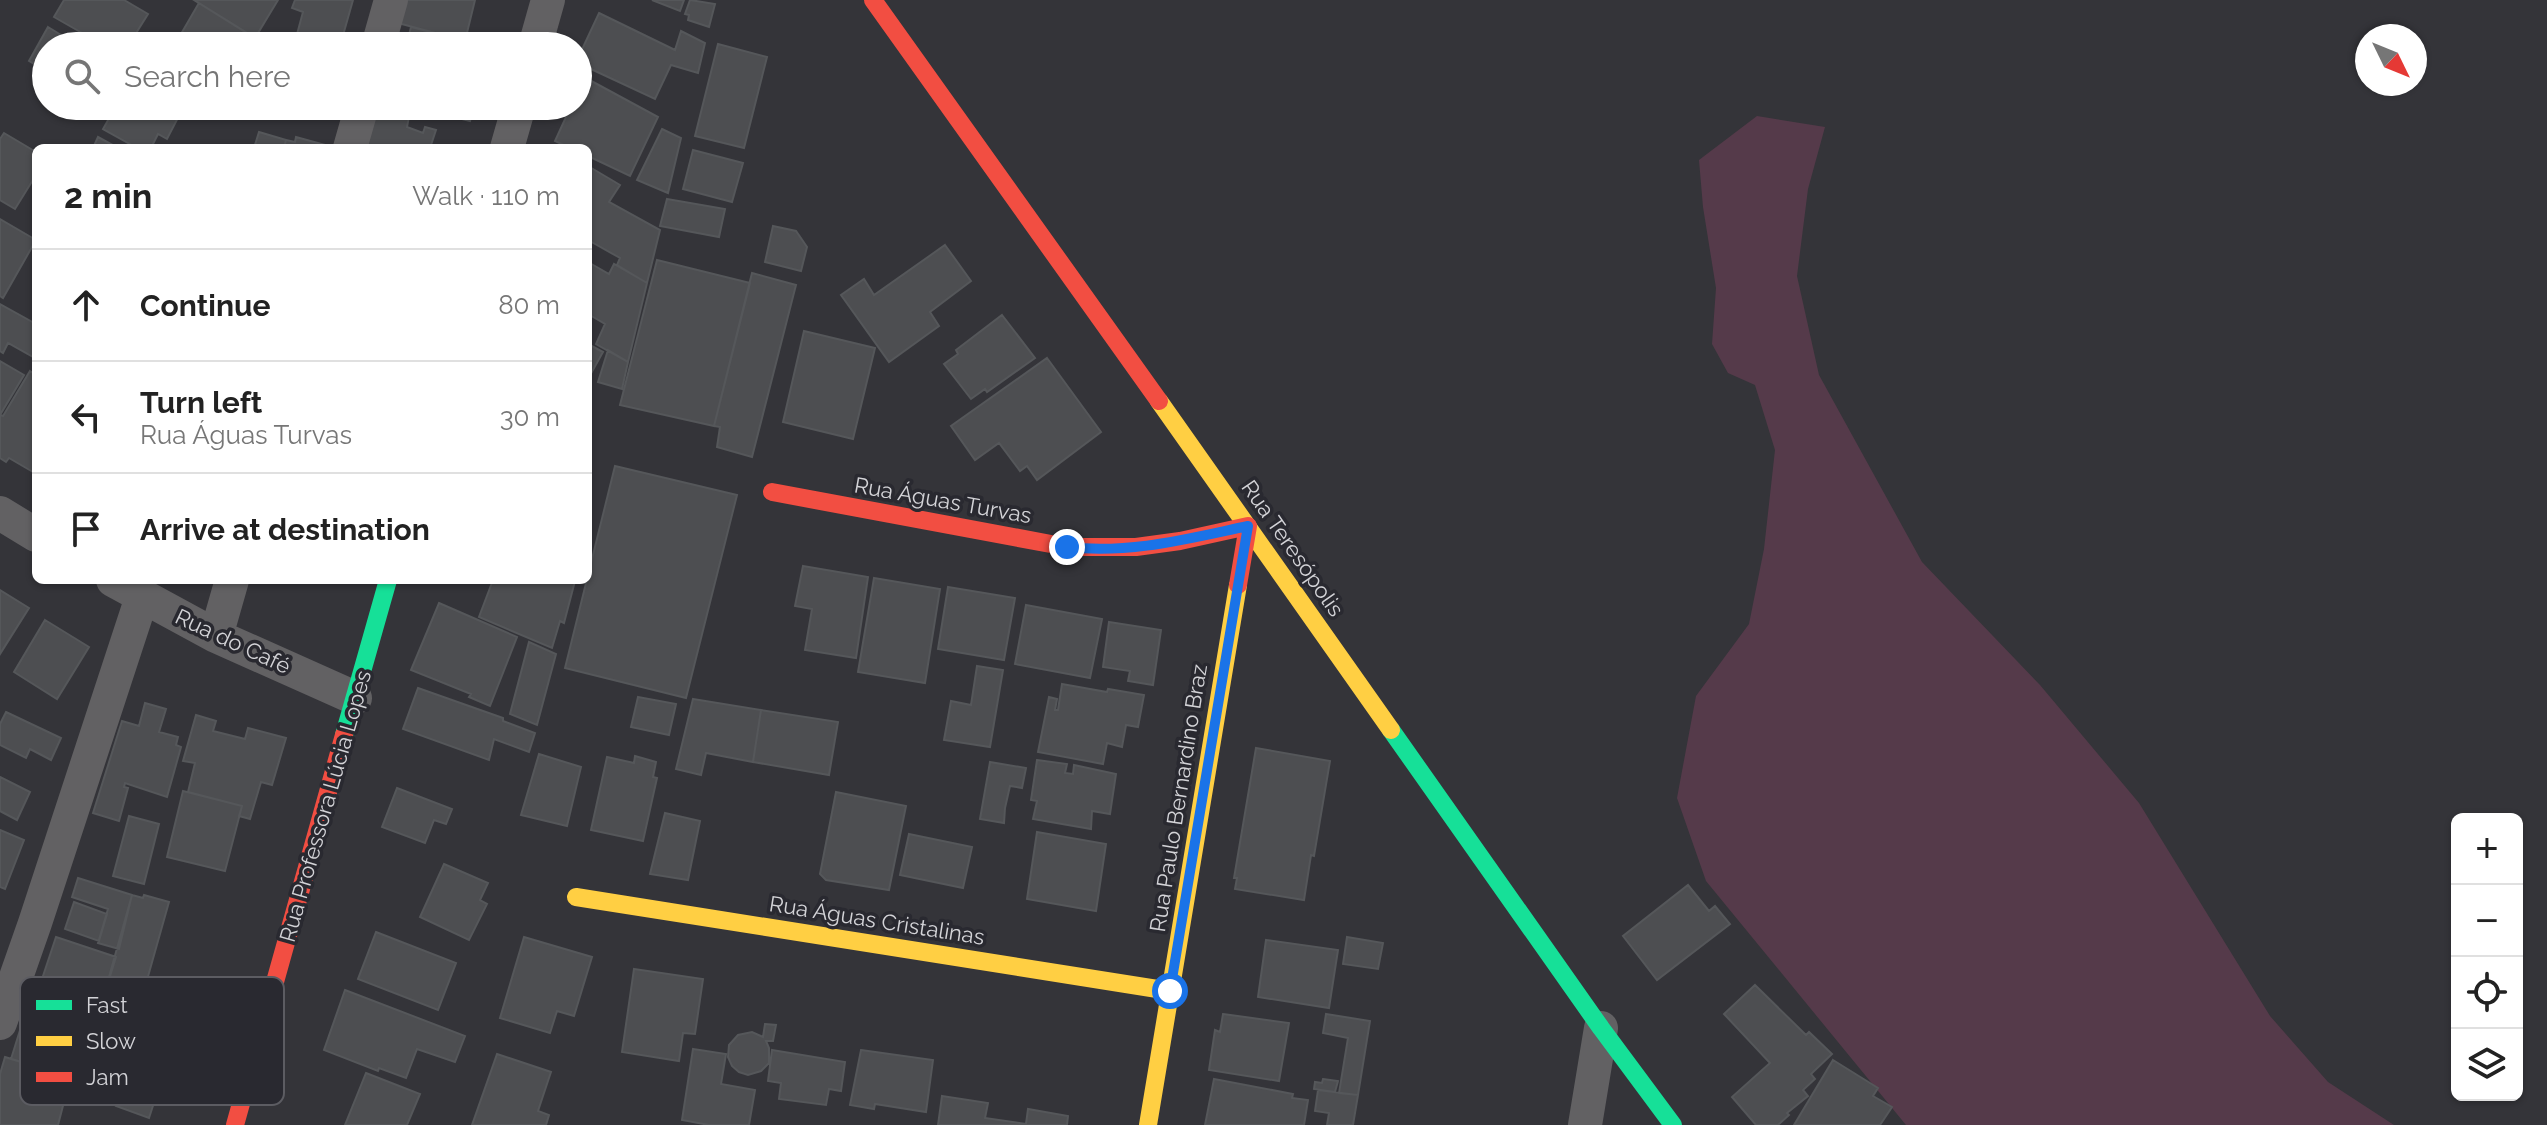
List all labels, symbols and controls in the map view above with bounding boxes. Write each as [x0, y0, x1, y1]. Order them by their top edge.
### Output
north arrow [2355, 24, 2427, 96]
search box [32, 32, 592, 120]
icon: search [60, 54, 104, 98]
text: Search here [124, 59, 291, 94]
text: 2 min [64, 176, 152, 216]
text: Walk · 110 m [412, 181, 560, 211]
icon: ahead [64, 283, 108, 327]
text: Continue [140, 288, 271, 323]
text: 80 m [498, 290, 560, 320]
text: Turn left [140, 385, 262, 420]
icon: left [64, 395, 108, 439]
text: 30 m [500, 402, 560, 432]
text: Rua Águas Turvas [140, 420, 352, 450]
street label: Rua Águas Turvas [852, 472, 1034, 528]
street label: Rua Teresópolis [1236, 475, 1350, 621]
icon: arrive [64, 507, 108, 551]
text: Arrive at destination [140, 512, 430, 547]
route end [1049, 529, 1085, 565]
street label: Rua do Café [171, 603, 295, 679]
street label: Rua Paulo Bernardino Braz [1144, 662, 1212, 934]
street label: Rua Professora Lúcia Lopes [274, 667, 376, 945]
map controls [2451, 813, 2523, 1101]
button: + [2451, 813, 2523, 885]
button: − [2451, 885, 2523, 957]
street label: Rua Águas Cristalinas [768, 890, 986, 950]
button: locate [2451, 957, 2523, 1029]
route start [1152, 973, 1188, 1009]
legend [20, 977, 284, 1105]
text: Fast [86, 992, 128, 1018]
text: Slow [86, 1028, 136, 1054]
button: layers [2451, 1029, 2523, 1101]
text: Jam [86, 1064, 129, 1090]

